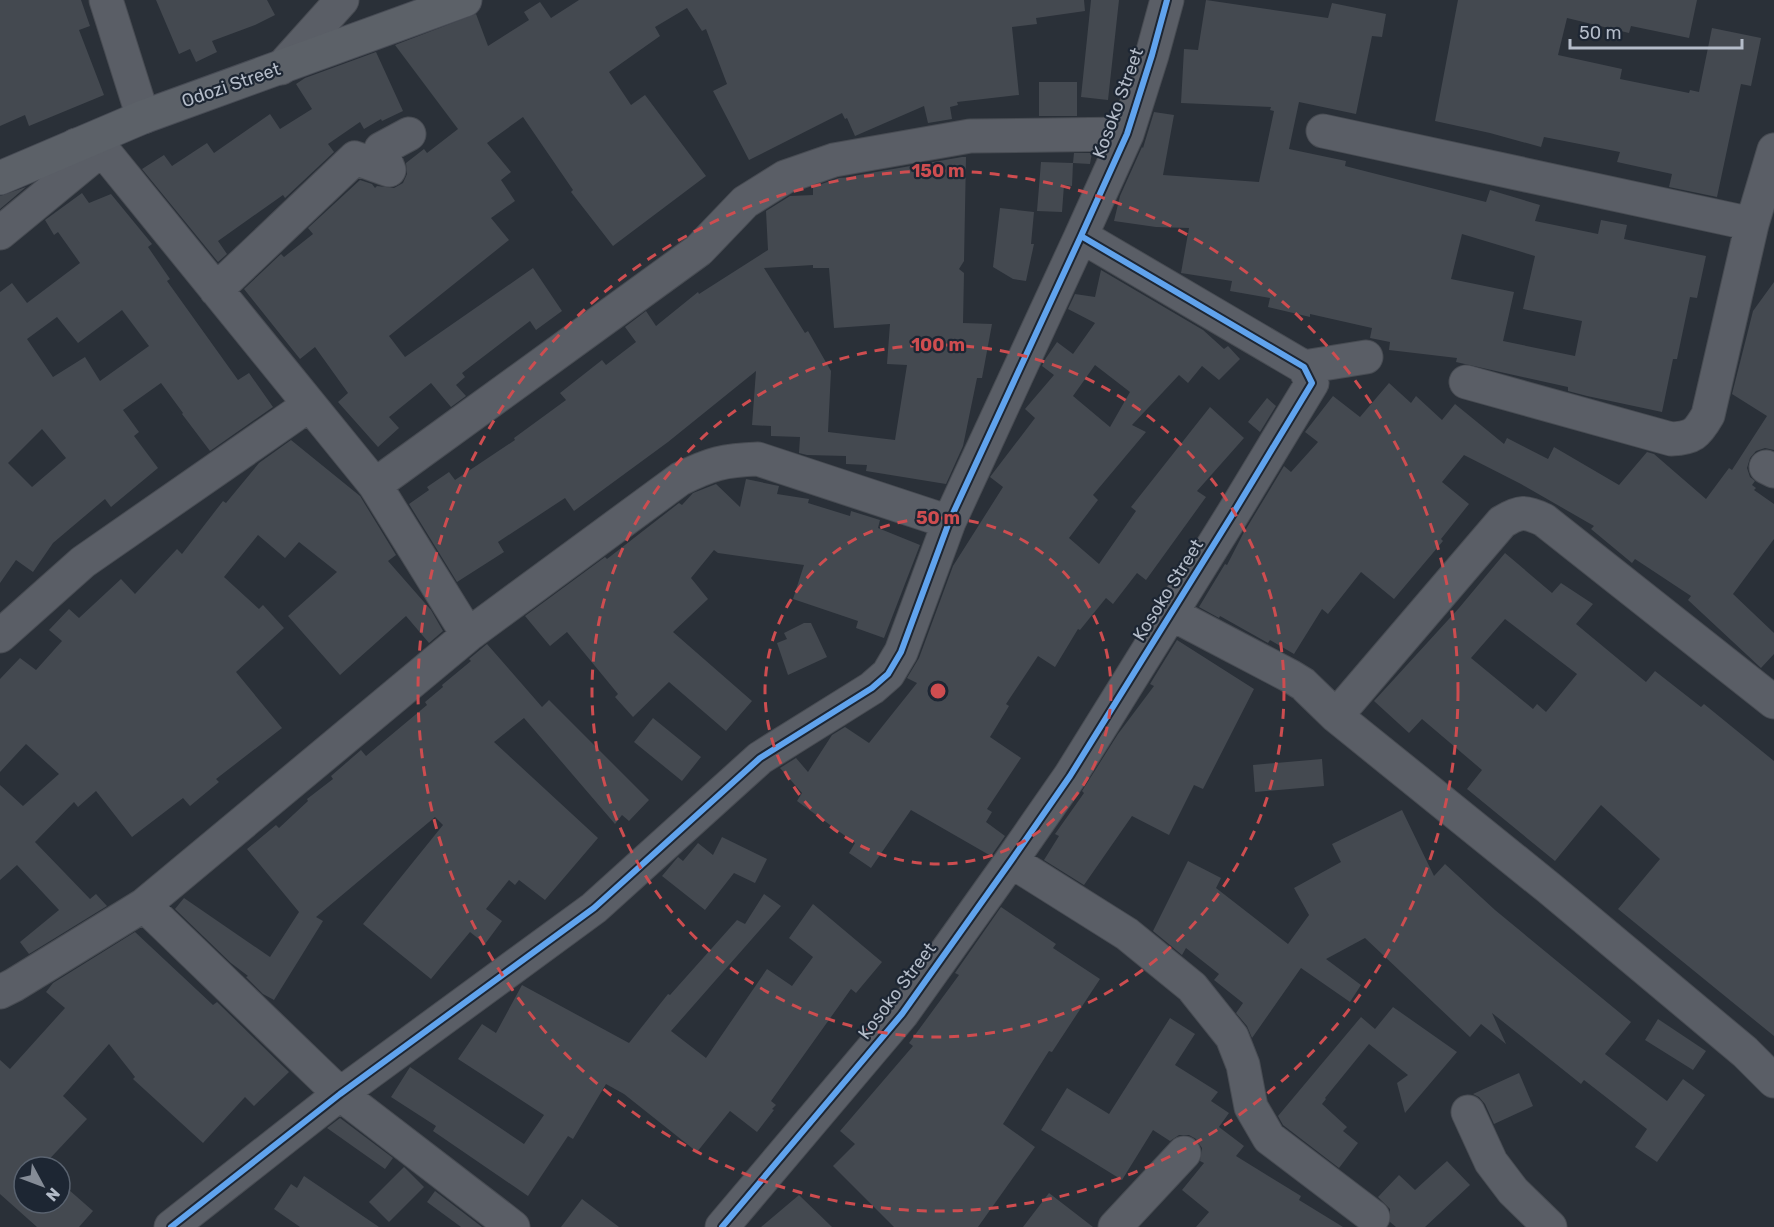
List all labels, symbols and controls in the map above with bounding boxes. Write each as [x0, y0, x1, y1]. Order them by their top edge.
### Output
scale bar [1570, 12, 1742, 50]
text: 50 m [1579, 22, 1622, 44]
street label: Kosoko Street [1088, 45, 1148, 161]
street label: Odozi Street [179, 58, 283, 112]
text: 150 m [911, 160, 965, 182]
text: 100 m [911, 334, 965, 356]
text: 50 m [916, 507, 960, 529]
street label: Kosoko Street [1128, 535, 1208, 645]
centre of rings [928, 681, 948, 701]
street label: Kosoko Street [853, 938, 941, 1044]
north arrow [12, 1155, 72, 1215]
text: N [42, 1184, 64, 1205]

